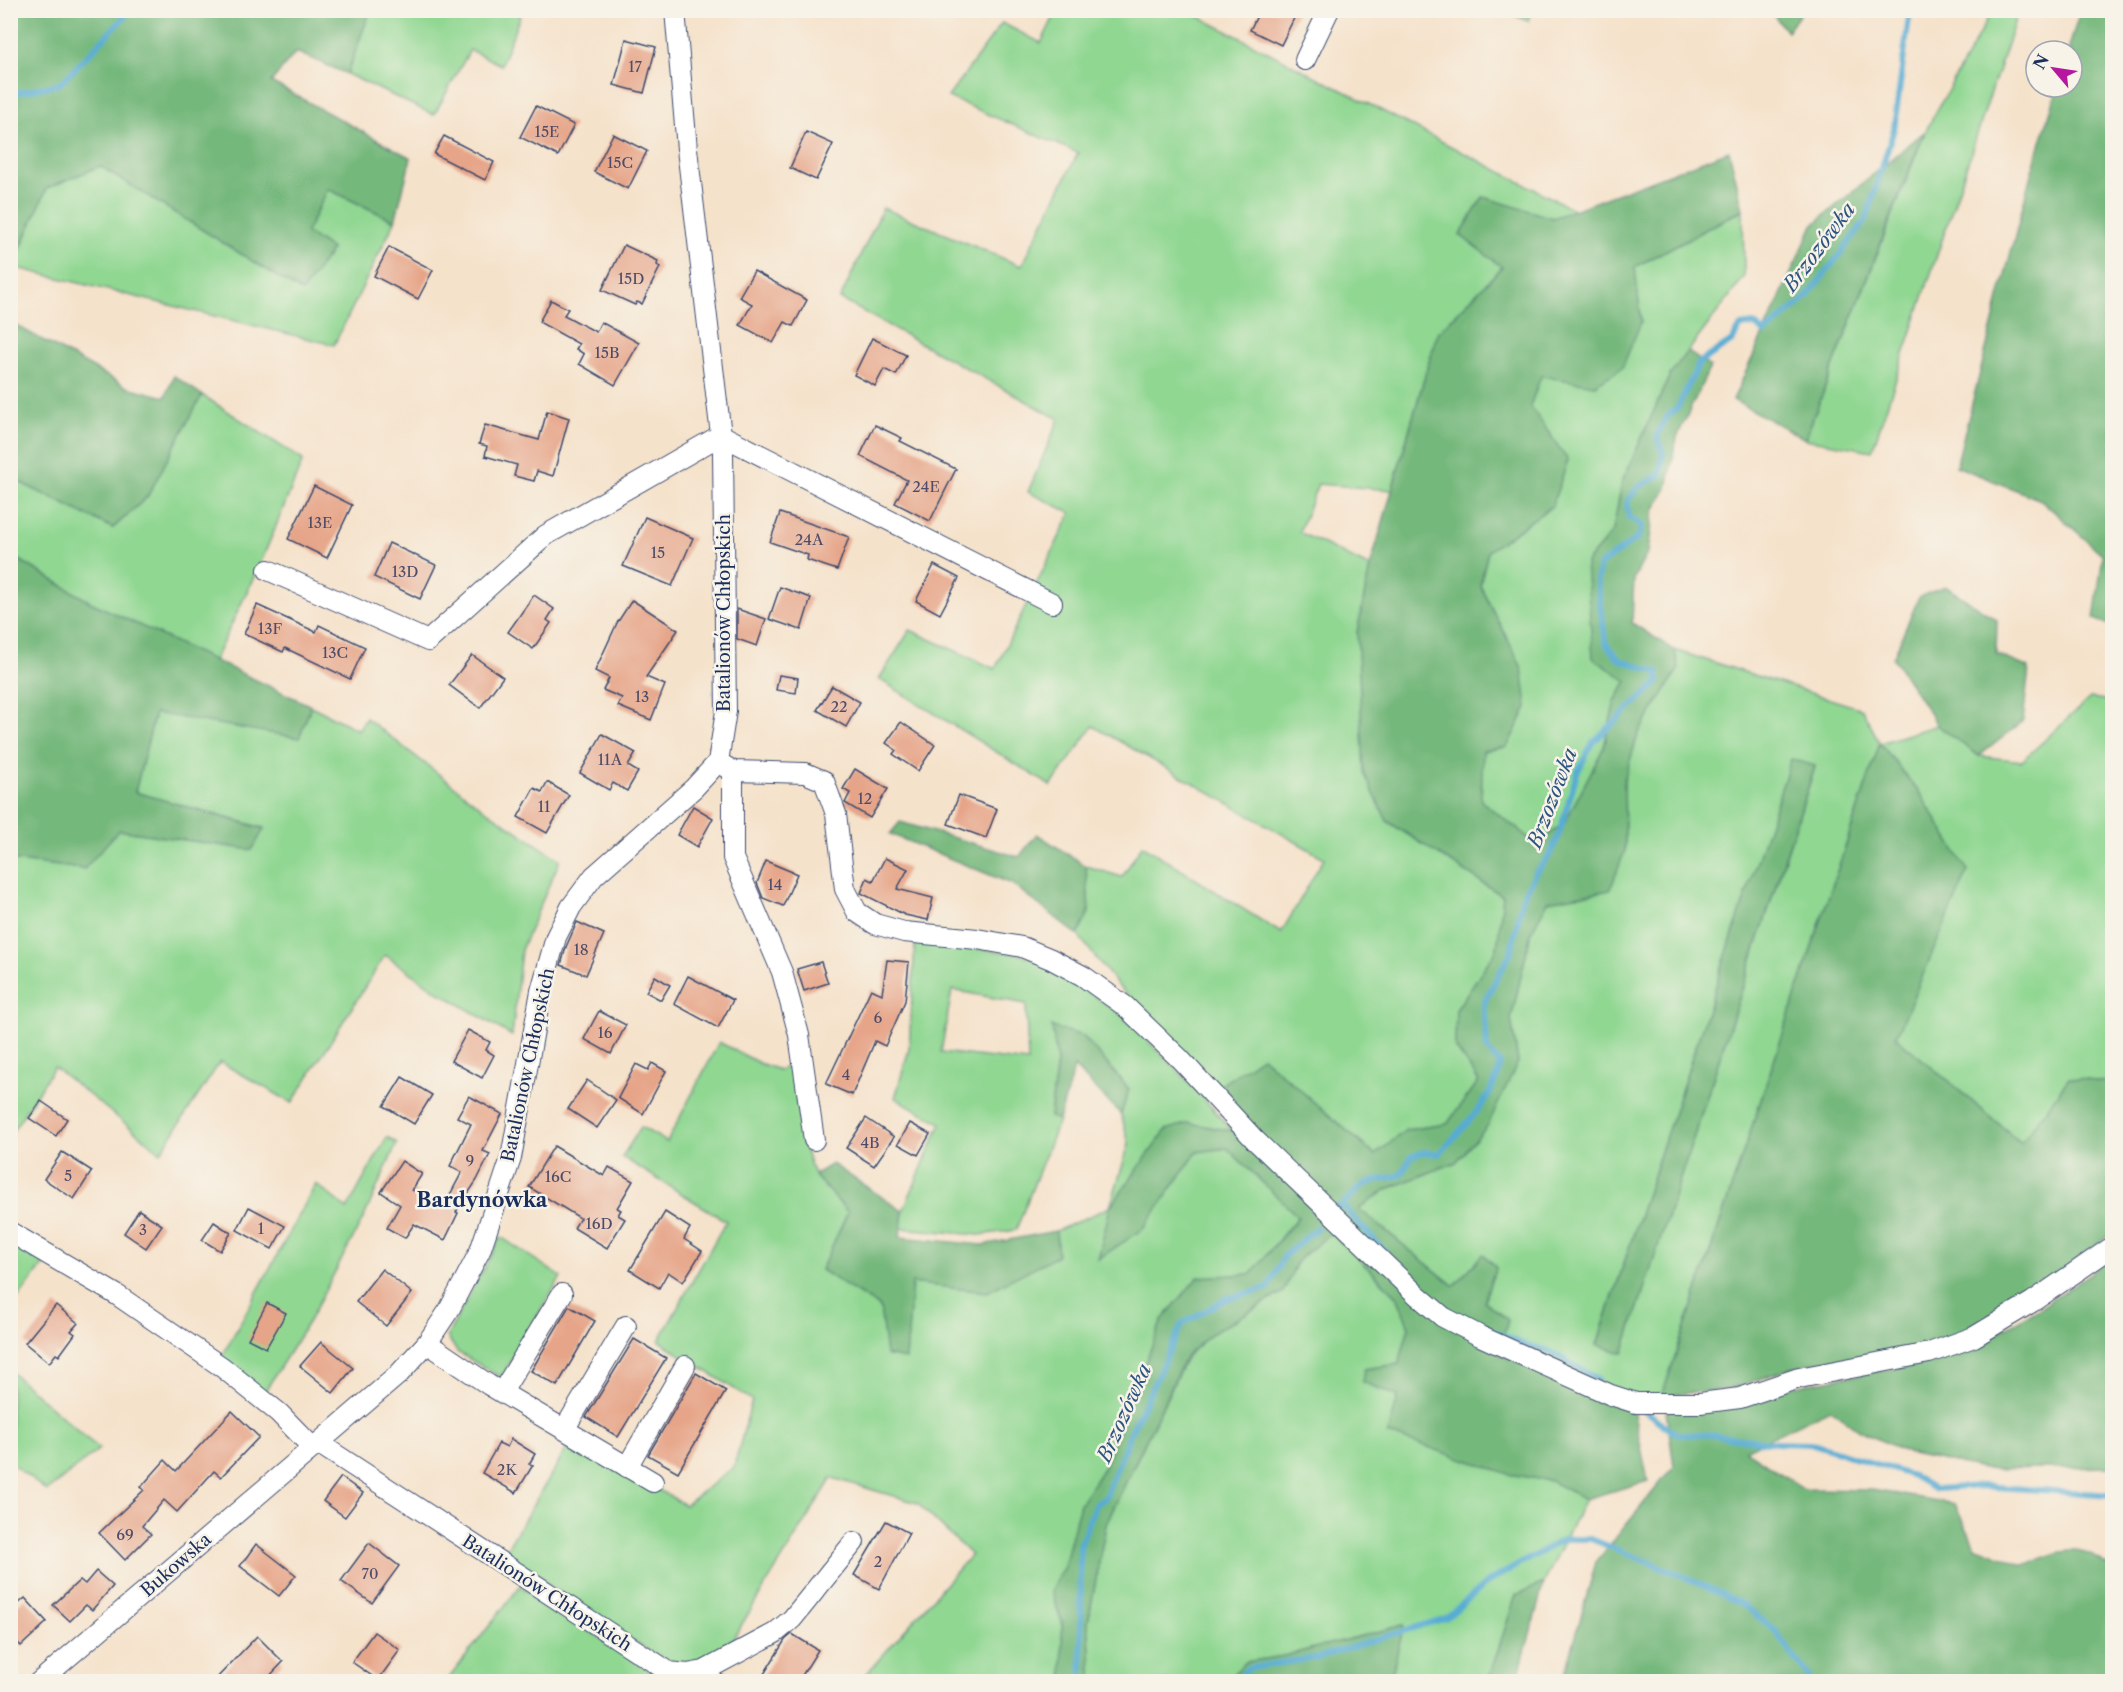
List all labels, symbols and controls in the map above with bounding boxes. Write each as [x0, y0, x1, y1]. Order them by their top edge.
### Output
north arrow [2024, 39, 2084, 99]
text: N [2029, 51, 2053, 73]
house number: 17 [628, 57, 642, 76]
house number: 15E [535, 122, 559, 141]
house number: 15C [607, 153, 633, 172]
water label: Brzozówka [1777, 198, 1860, 298]
house number: 15D [618, 269, 644, 288]
house number: 15B [595, 343, 619, 362]
house number: 24E [912, 477, 940, 496]
house number: 13E [308, 513, 332, 532]
street label: Batalionów Chłopskich [713, 514, 735, 712]
house number: 24A [795, 530, 824, 549]
house number: 15 [651, 543, 665, 562]
house number: 13D [392, 562, 418, 581]
house number: 13F [258, 619, 282, 638]
house number: 13C [322, 643, 348, 662]
house number: 13 [635, 687, 649, 706]
house number: 22 [830, 697, 848, 716]
water label: Brzozówka [1521, 745, 1582, 853]
house number: 11A [598, 750, 623, 769]
house number: 12 [858, 789, 872, 808]
house number: 11 [538, 797, 551, 816]
house number: 14 [768, 875, 782, 894]
house number: 18 [573, 940, 589, 959]
street label: Batalionów Chłopskich [497, 966, 559, 1164]
house number: 6 [874, 1008, 883, 1027]
house number: 16 [597, 1023, 613, 1042]
house number: 4 [842, 1065, 850, 1084]
house number: 4B [860, 1133, 880, 1152]
house number: 9 [466, 1151, 474, 1170]
house number: 5 [64, 1166, 72, 1185]
house number: 16C [545, 1167, 571, 1186]
district label: Bardynówka [417, 1188, 548, 1212]
house number: 16D [585, 1214, 613, 1233]
house number: 1 [258, 1219, 265, 1238]
house number: 3 [139, 1220, 147, 1239]
water label: Brzozówka [1091, 1360, 1156, 1468]
house number: 2K [497, 1460, 518, 1479]
house number: 69 [116, 1525, 134, 1544]
street label: Bukowska [136, 1528, 216, 1601]
street label: Batalionów Chłopskich [458, 1530, 636, 1656]
house number: 2 [874, 1552, 882, 1571]
house number: 70 [362, 1564, 378, 1583]

